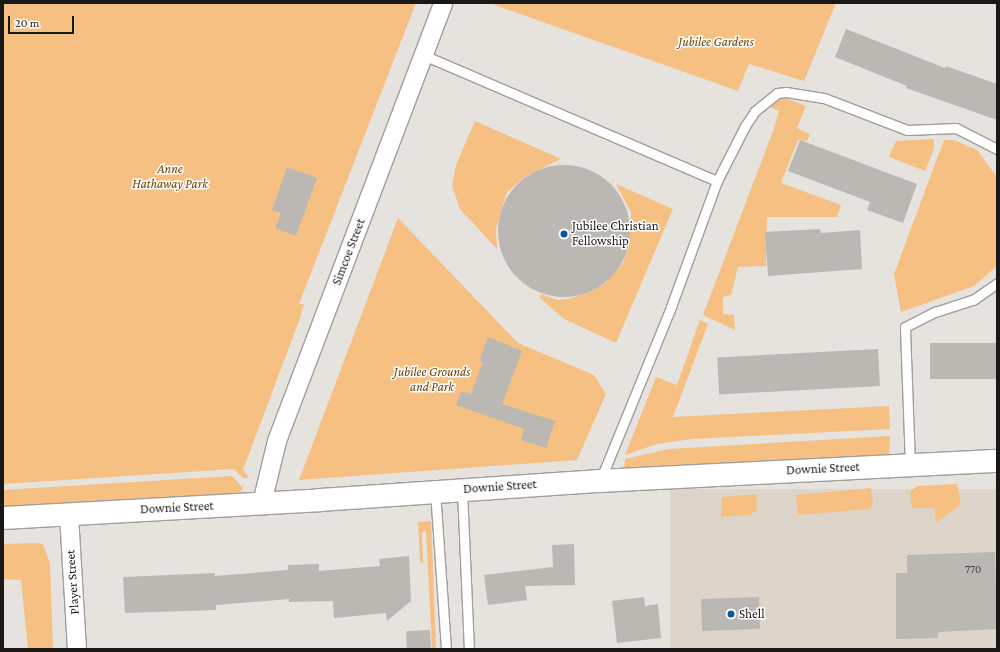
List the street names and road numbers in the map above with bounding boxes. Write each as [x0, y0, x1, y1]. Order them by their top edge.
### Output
street label: Simcoe Street [329, 216, 369, 288]
street label: Downie Street [786, 459, 860, 479]
street label: Downie Street [463, 477, 537, 497]
street label: Downie Street [140, 498, 214, 518]
street label: Player Street [63, 549, 83, 615]

